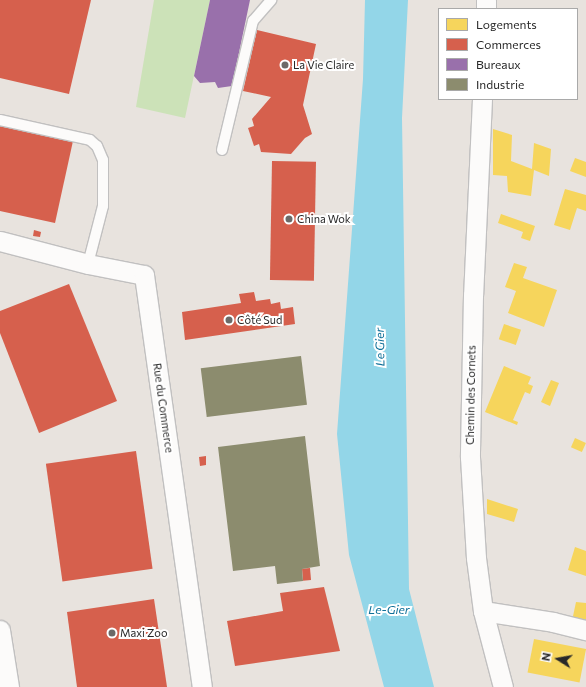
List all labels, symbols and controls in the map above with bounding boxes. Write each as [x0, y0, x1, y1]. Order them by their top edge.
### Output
legend [438, 8, 578, 100]
text: Logements [476, 17, 537, 31]
text: Commerces [476, 37, 541, 51]
text: Bureaux [476, 57, 521, 71]
place label: La Vie Claire [293, 58, 354, 72]
marker: La Vie Claire [280, 60, 290, 70]
text: Industrie [476, 77, 524, 91]
place label: China Wok [297, 212, 351, 226]
marker: China Wok [284, 214, 294, 224]
place label: Côté Sud [237, 313, 282, 327]
marker: Côté Sud [224, 315, 234, 325]
water label: Le Gier [372, 328, 388, 366]
street label: Chemin des Cornets [464, 345, 478, 445]
street label: Rue du Commerce [150, 362, 176, 454]
water label: Le-Gier [368, 603, 410, 617]
place label: Maxi Zoo [120, 626, 167, 640]
marker: Maxi Zoo [107, 628, 117, 638]
north arrow [538, 639, 578, 679]
text: N [539, 651, 553, 662]

